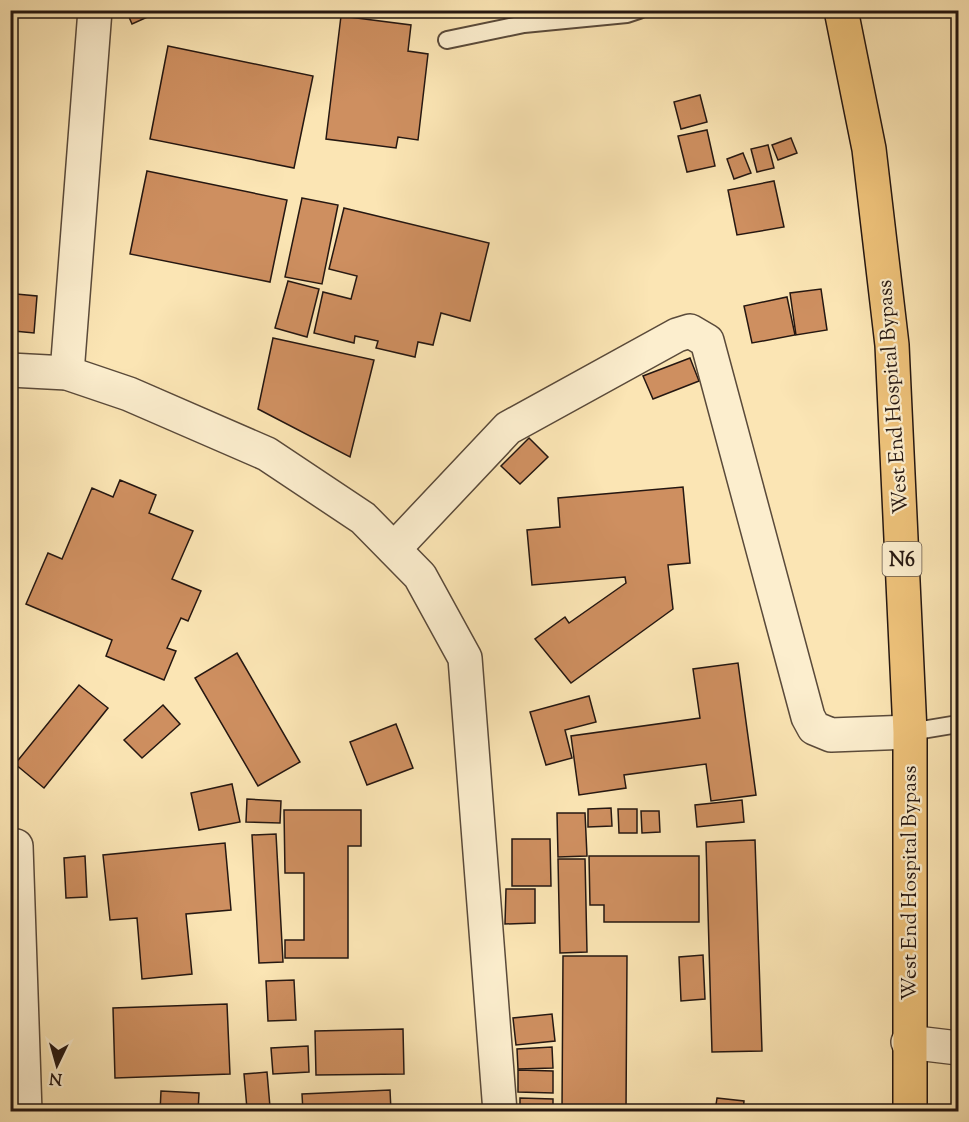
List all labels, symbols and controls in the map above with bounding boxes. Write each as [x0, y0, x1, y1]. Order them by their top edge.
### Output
street label: West End Hospital Bypass [871, 279, 917, 515]
road number: N6 [882, 542, 922, 576]
street label: West End Hospital Bypass [896, 766, 926, 1000]
north arrow [27, 1035, 87, 1095]
text: N [48, 1065, 63, 1089]

